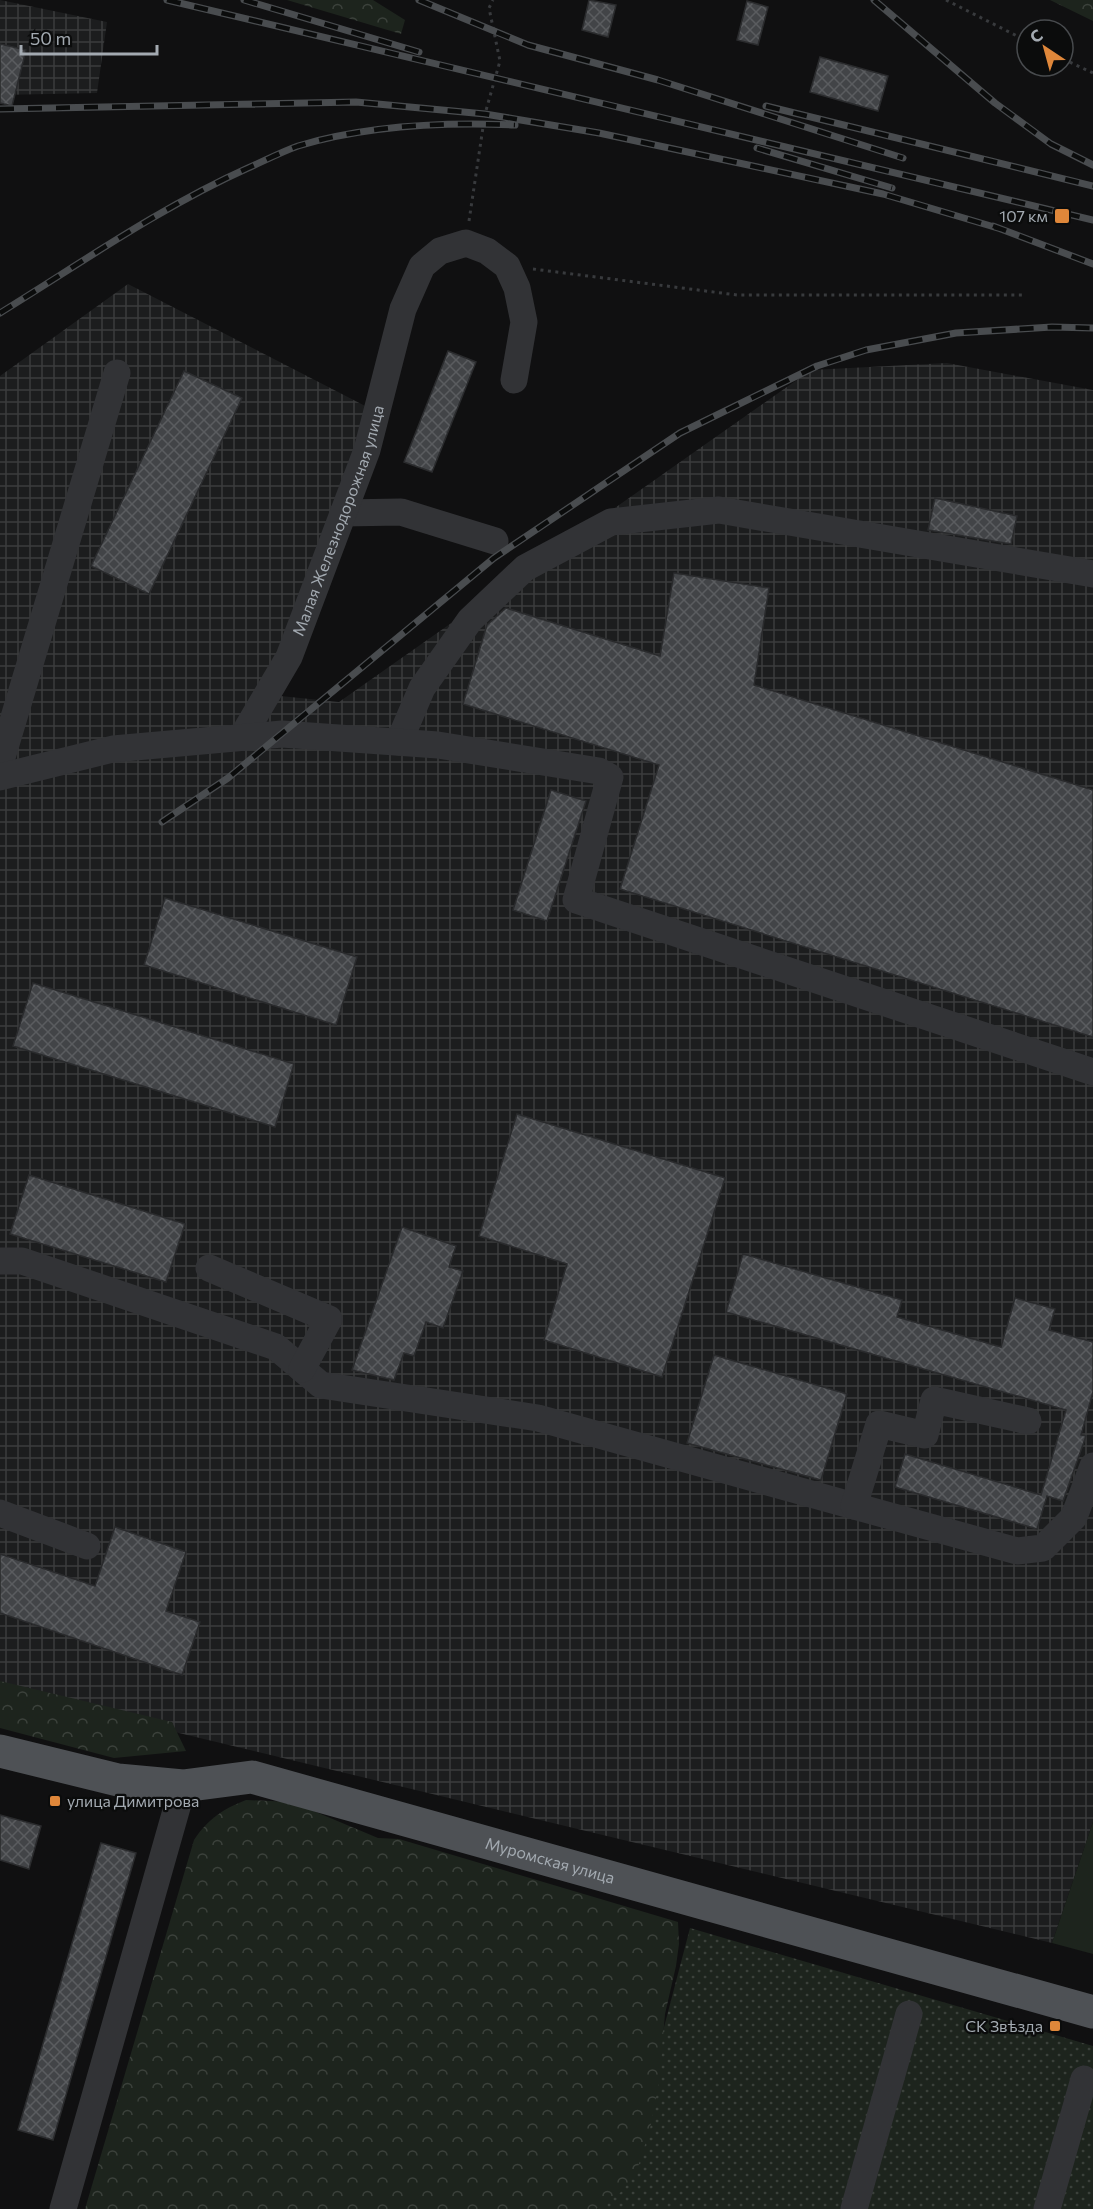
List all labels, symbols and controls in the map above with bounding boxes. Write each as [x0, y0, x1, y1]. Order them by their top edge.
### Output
scale bar [21, 18, 158, 56]
north arrow [1015, 18, 1075, 78]
text: С [1026, 25, 1046, 46]
text: 50 m [30, 27, 71, 49]
place label: 107 км [999, 206, 1048, 225]
marker: 107 км [1053, 207, 1071, 225]
street label: Малая Железнодорожная улица [288, 403, 387, 638]
place label: улица Димитрова [67, 1791, 199, 1810]
marker: улица Димитрова [48, 1794, 62, 1808]
street label: Муромская улица [484, 1833, 617, 1887]
place label: СК Звѣзда [965, 2016, 1043, 2035]
marker: СК Звѣзда [1048, 2019, 1062, 2033]

